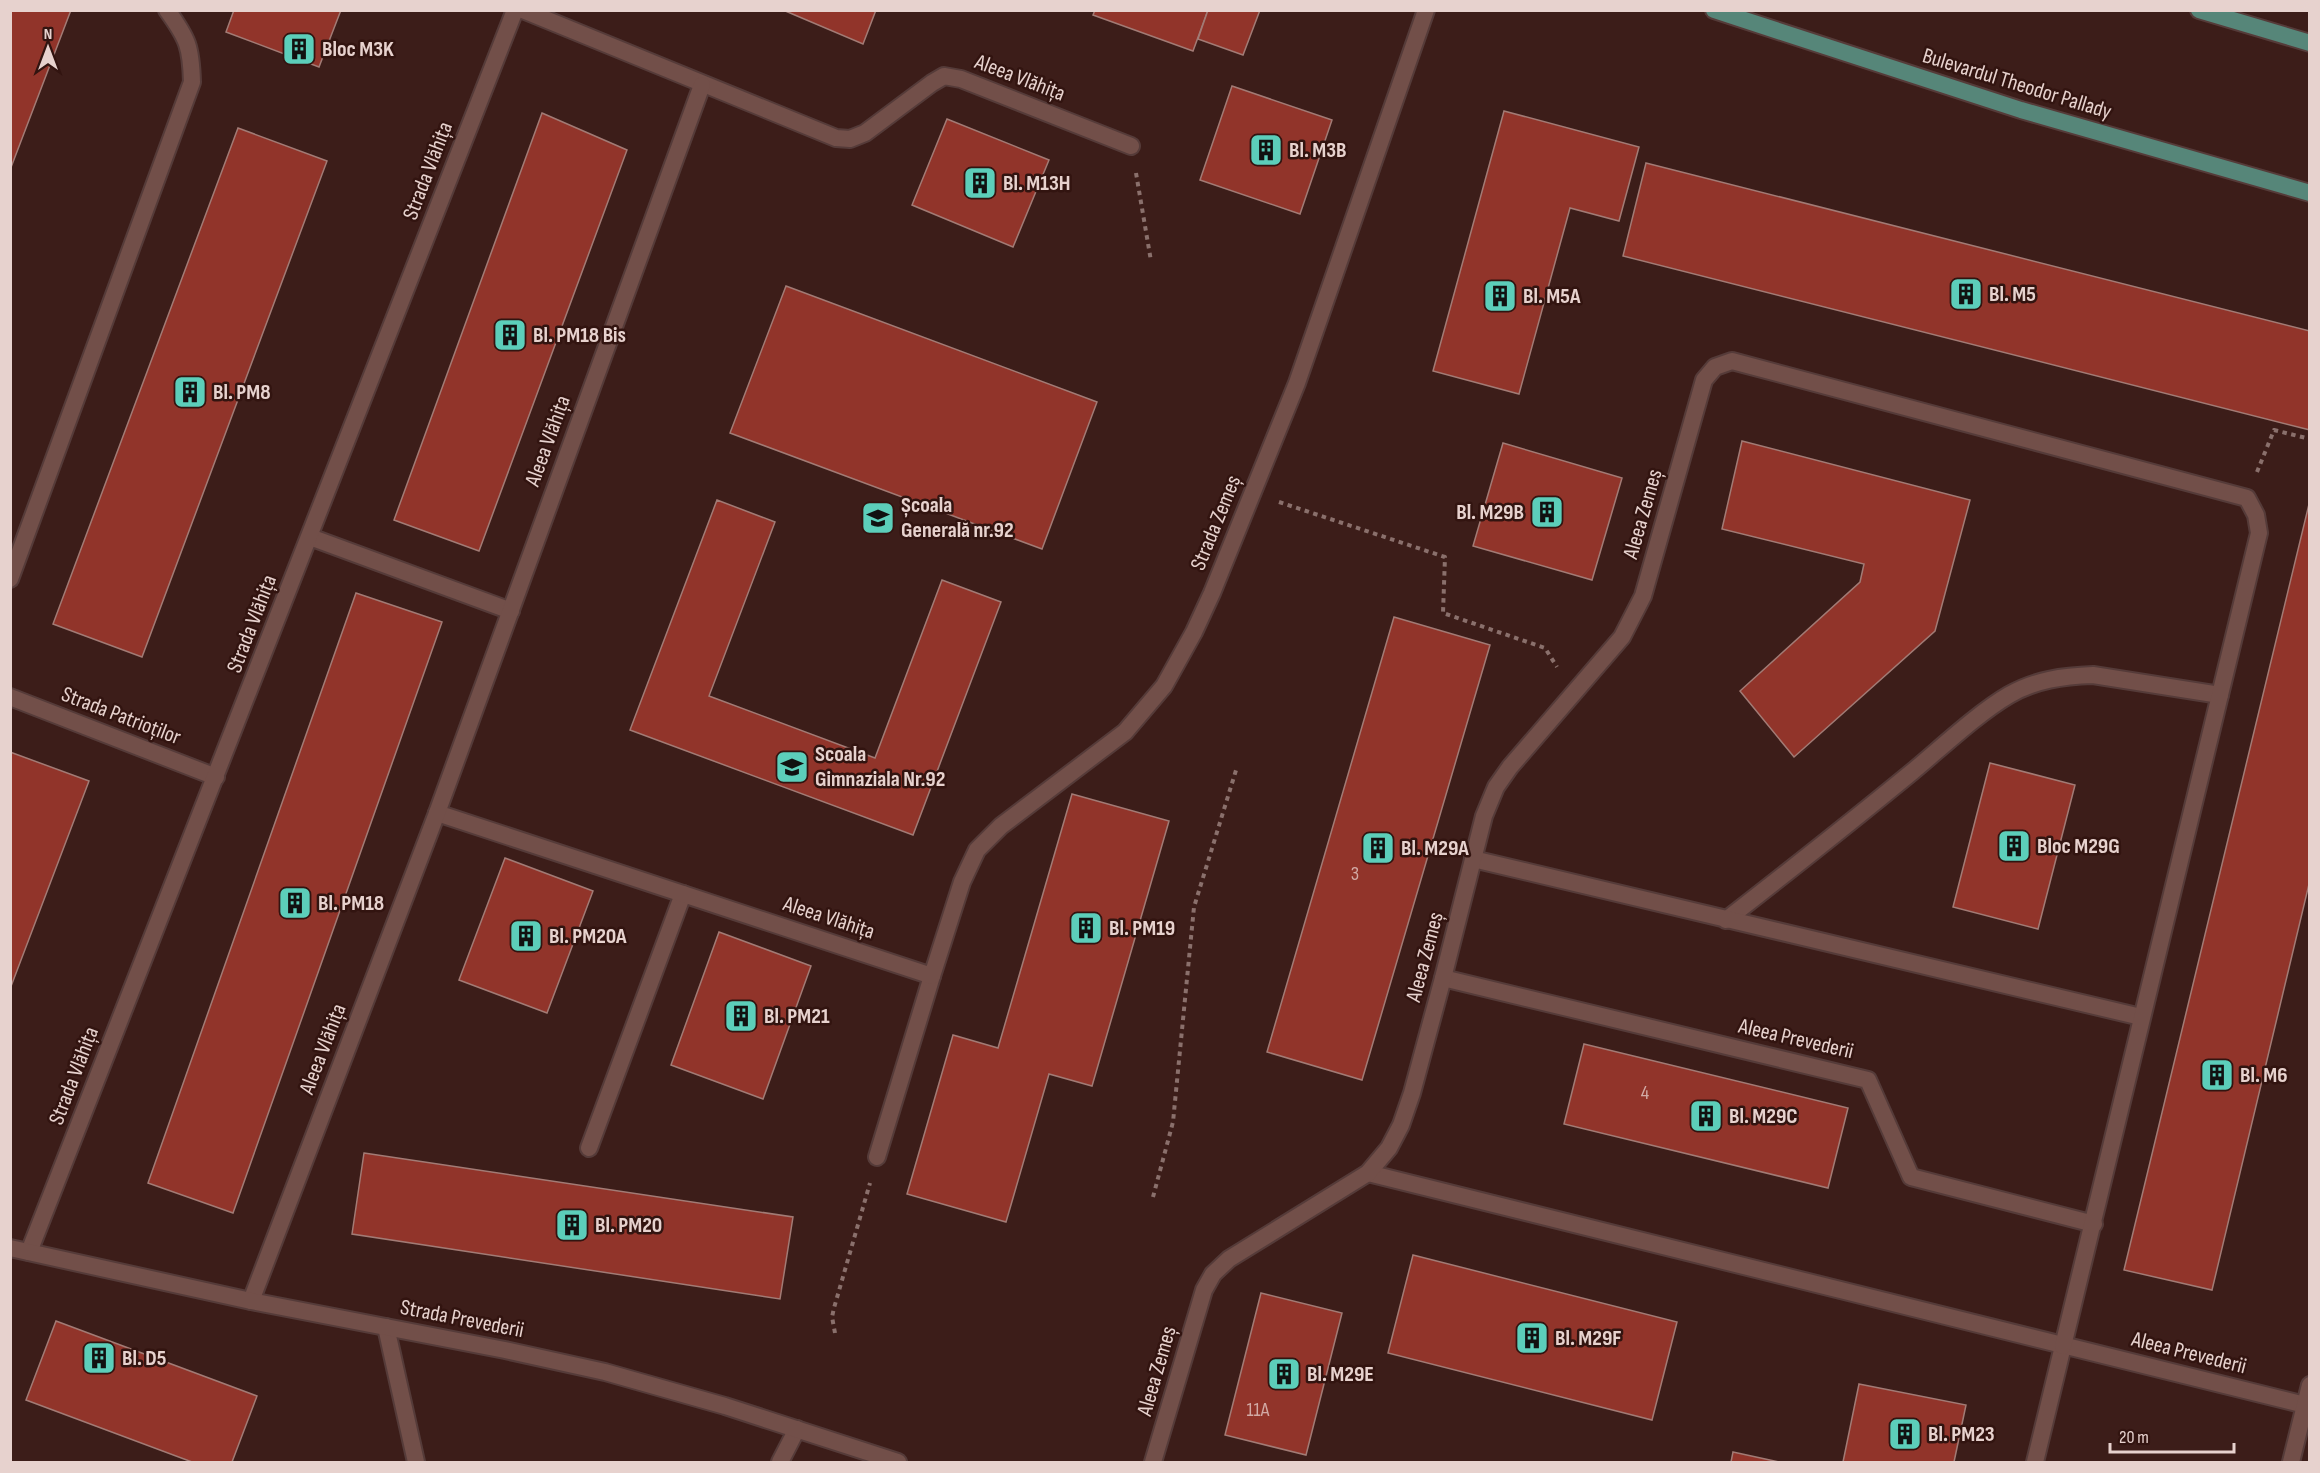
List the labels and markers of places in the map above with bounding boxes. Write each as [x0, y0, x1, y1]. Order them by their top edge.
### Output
building icon: Bloc M3K [281, 31, 317, 67]
place label: Bloc M3K [322, 36, 394, 63]
building icon: Bl. M3B [1248, 132, 1284, 168]
place label: Bl. M3B [1289, 137, 1347, 164]
building icon: Bl. M13H [962, 165, 998, 201]
place label: Bl. M13H [1003, 170, 1070, 197]
building icon: Bl. M5 [1948, 276, 1984, 312]
building icon: Bl. M5A [1482, 278, 1518, 314]
place label: Bl. M5 [1989, 281, 2036, 308]
place label: Bl. M5A [1523, 283, 1581, 310]
building icon: Bl. PM18 Bis [492, 317, 528, 353]
place label: Bl. PM18 Bis [533, 322, 626, 349]
building icon: Bl. PM8 [172, 374, 208, 410]
place label: Bl. PM8 [213, 379, 271, 406]
place label: Școala Generală nr.92 [901, 492, 1014, 544]
building icon: Bl. M29B [1529, 494, 1565, 530]
place label: Bl. M29B [1456, 499, 1524, 526]
school or university icon: Școala Generală nr.92 [860, 500, 896, 536]
place label: Scoala Gimnaziala Nr.92 [815, 741, 945, 793]
school or university icon: Scoala Gimnaziala Nr.92 [774, 749, 810, 785]
building icon: Bloc M29G [1996, 828, 2032, 864]
building icon: Bl. M29A [1360, 830, 1396, 866]
place label: Bloc M29G [2037, 833, 2120, 860]
place label: Bl. M29A [1401, 835, 1469, 862]
building icon: Bl. PM18 [277, 885, 313, 921]
place label: Bl. PM18 [318, 890, 384, 917]
building icon: Bl. PM19 [1068, 910, 1104, 946]
place label: Bl. PM19 [1109, 915, 1175, 942]
building icon: Bl. PM20A [508, 918, 544, 954]
place label: Bl. PM20A [549, 923, 627, 950]
building icon: Bl. PM21 [723, 998, 759, 1034]
place label: Bl. PM21 [764, 1003, 830, 1030]
building icon: Bl. M6 [2199, 1057, 2235, 1093]
place label: Bl. M6 [2240, 1062, 2288, 1089]
building icon: Bl. M29C [1688, 1098, 1724, 1134]
place label: Bl. M29C [1729, 1103, 1798, 1130]
building icon: Bl. PM20 [554, 1207, 590, 1243]
place label: Bl. PM20 [595, 1212, 662, 1239]
building icon: Bl. M29F [1514, 1320, 1550, 1356]
place label: Bl. M29F [1555, 1325, 1622, 1352]
building icon: Bl. D5 [81, 1340, 117, 1376]
place label: Bl. D5 [122, 1345, 166, 1372]
building icon: Bl. M29E [1266, 1356, 1302, 1392]
place label: Bl. M29E [1307, 1361, 1374, 1388]
building icon: Bl. PM23 [1887, 1416, 1923, 1452]
place label: Bl. PM23 [1928, 1421, 1995, 1448]

